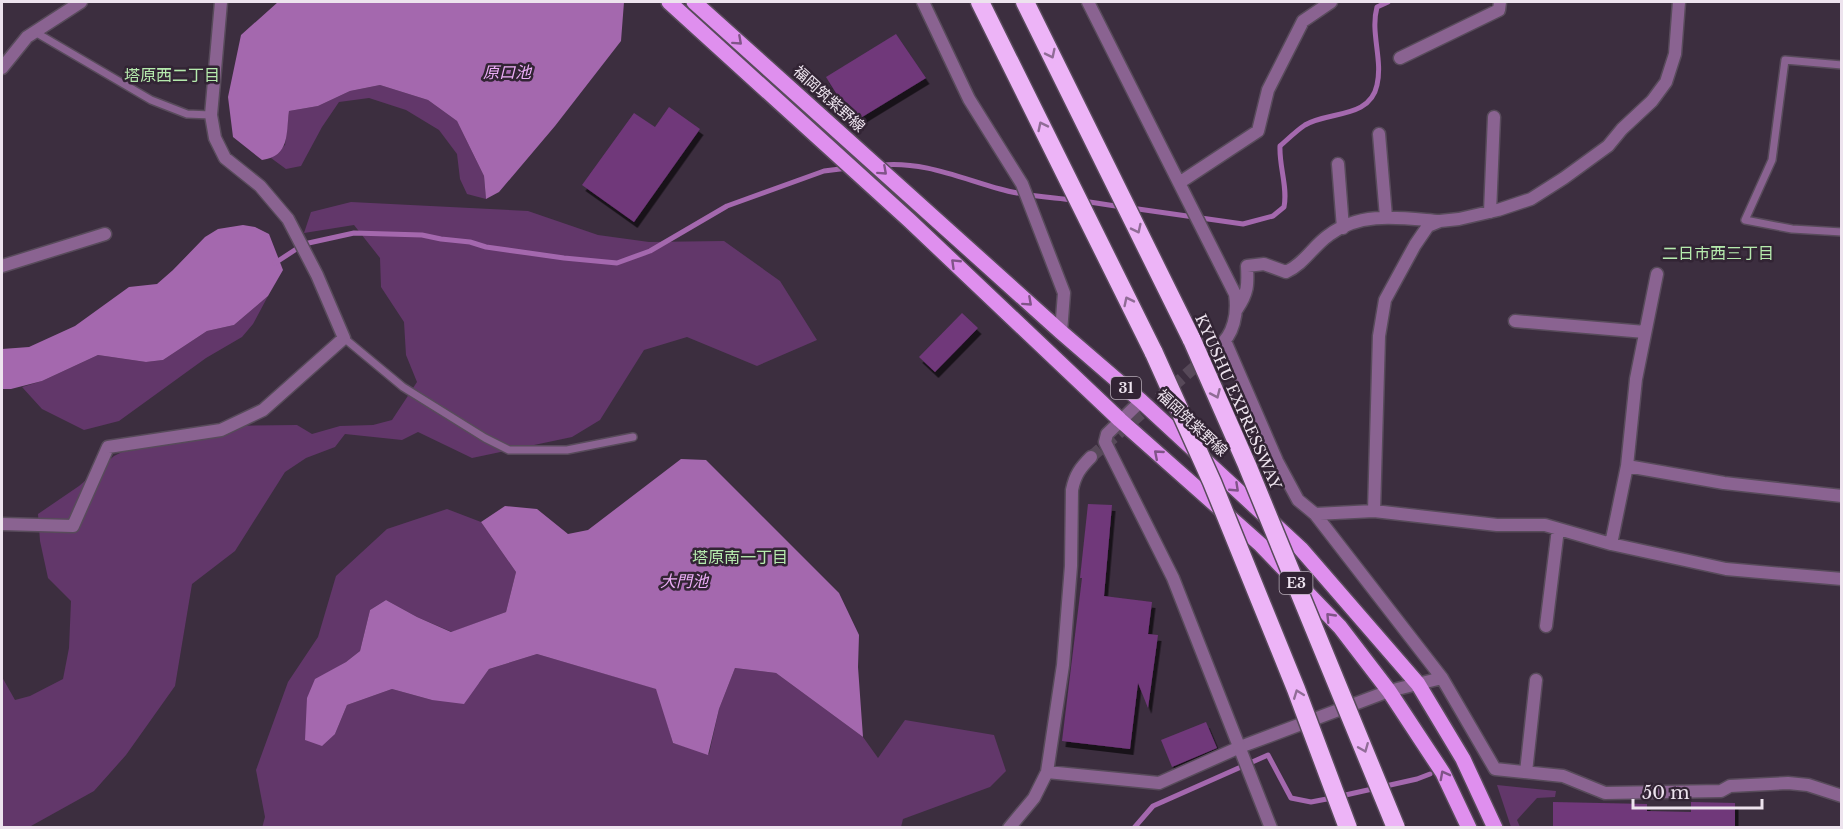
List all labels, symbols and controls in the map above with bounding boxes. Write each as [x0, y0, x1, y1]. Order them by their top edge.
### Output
one-way arrow [731, 34, 742, 45]
one-way arrow [1043, 48, 1055, 59]
street label: 福岡筑紫野線 [790, 61, 869, 136]
water label: 原口池 [483, 62, 533, 82]
district label: 塔原西二丁目 [124, 65, 220, 85]
one-way arrow [1038, 122, 1049, 133]
one-way arrow [876, 164, 887, 175]
one-way arrow [1130, 222, 1141, 233]
district label: 二日市西三丁目 [1662, 243, 1774, 263]
one-way arrow [951, 259, 961, 270]
one-way arrow [1021, 295, 1032, 306]
one-way arrow [1124, 296, 1136, 307]
street label: KYUSHU EXPRESSWAY [1191, 311, 1286, 493]
road number: 31 [1111, 377, 1141, 399]
street label: 福岡筑紫野線 [1153, 385, 1232, 460]
one-way arrow [1209, 387, 1221, 398]
one-way arrow [1154, 450, 1165, 461]
one-way arrow [1228, 481, 1239, 492]
district label: 塔原南一丁目 [692, 547, 788, 567]
water label: 大門池 [660, 571, 710, 591]
road number: E3 [1280, 572, 1312, 594]
one-way arrow [1326, 613, 1337, 623]
one-way arrow [1293, 689, 1305, 700]
one-way arrow [1357, 742, 1369, 753]
one-way arrow [1440, 771, 1451, 781]
scale bar [1633, 772, 1762, 810]
text: 50 m [1642, 782, 1690, 804]

